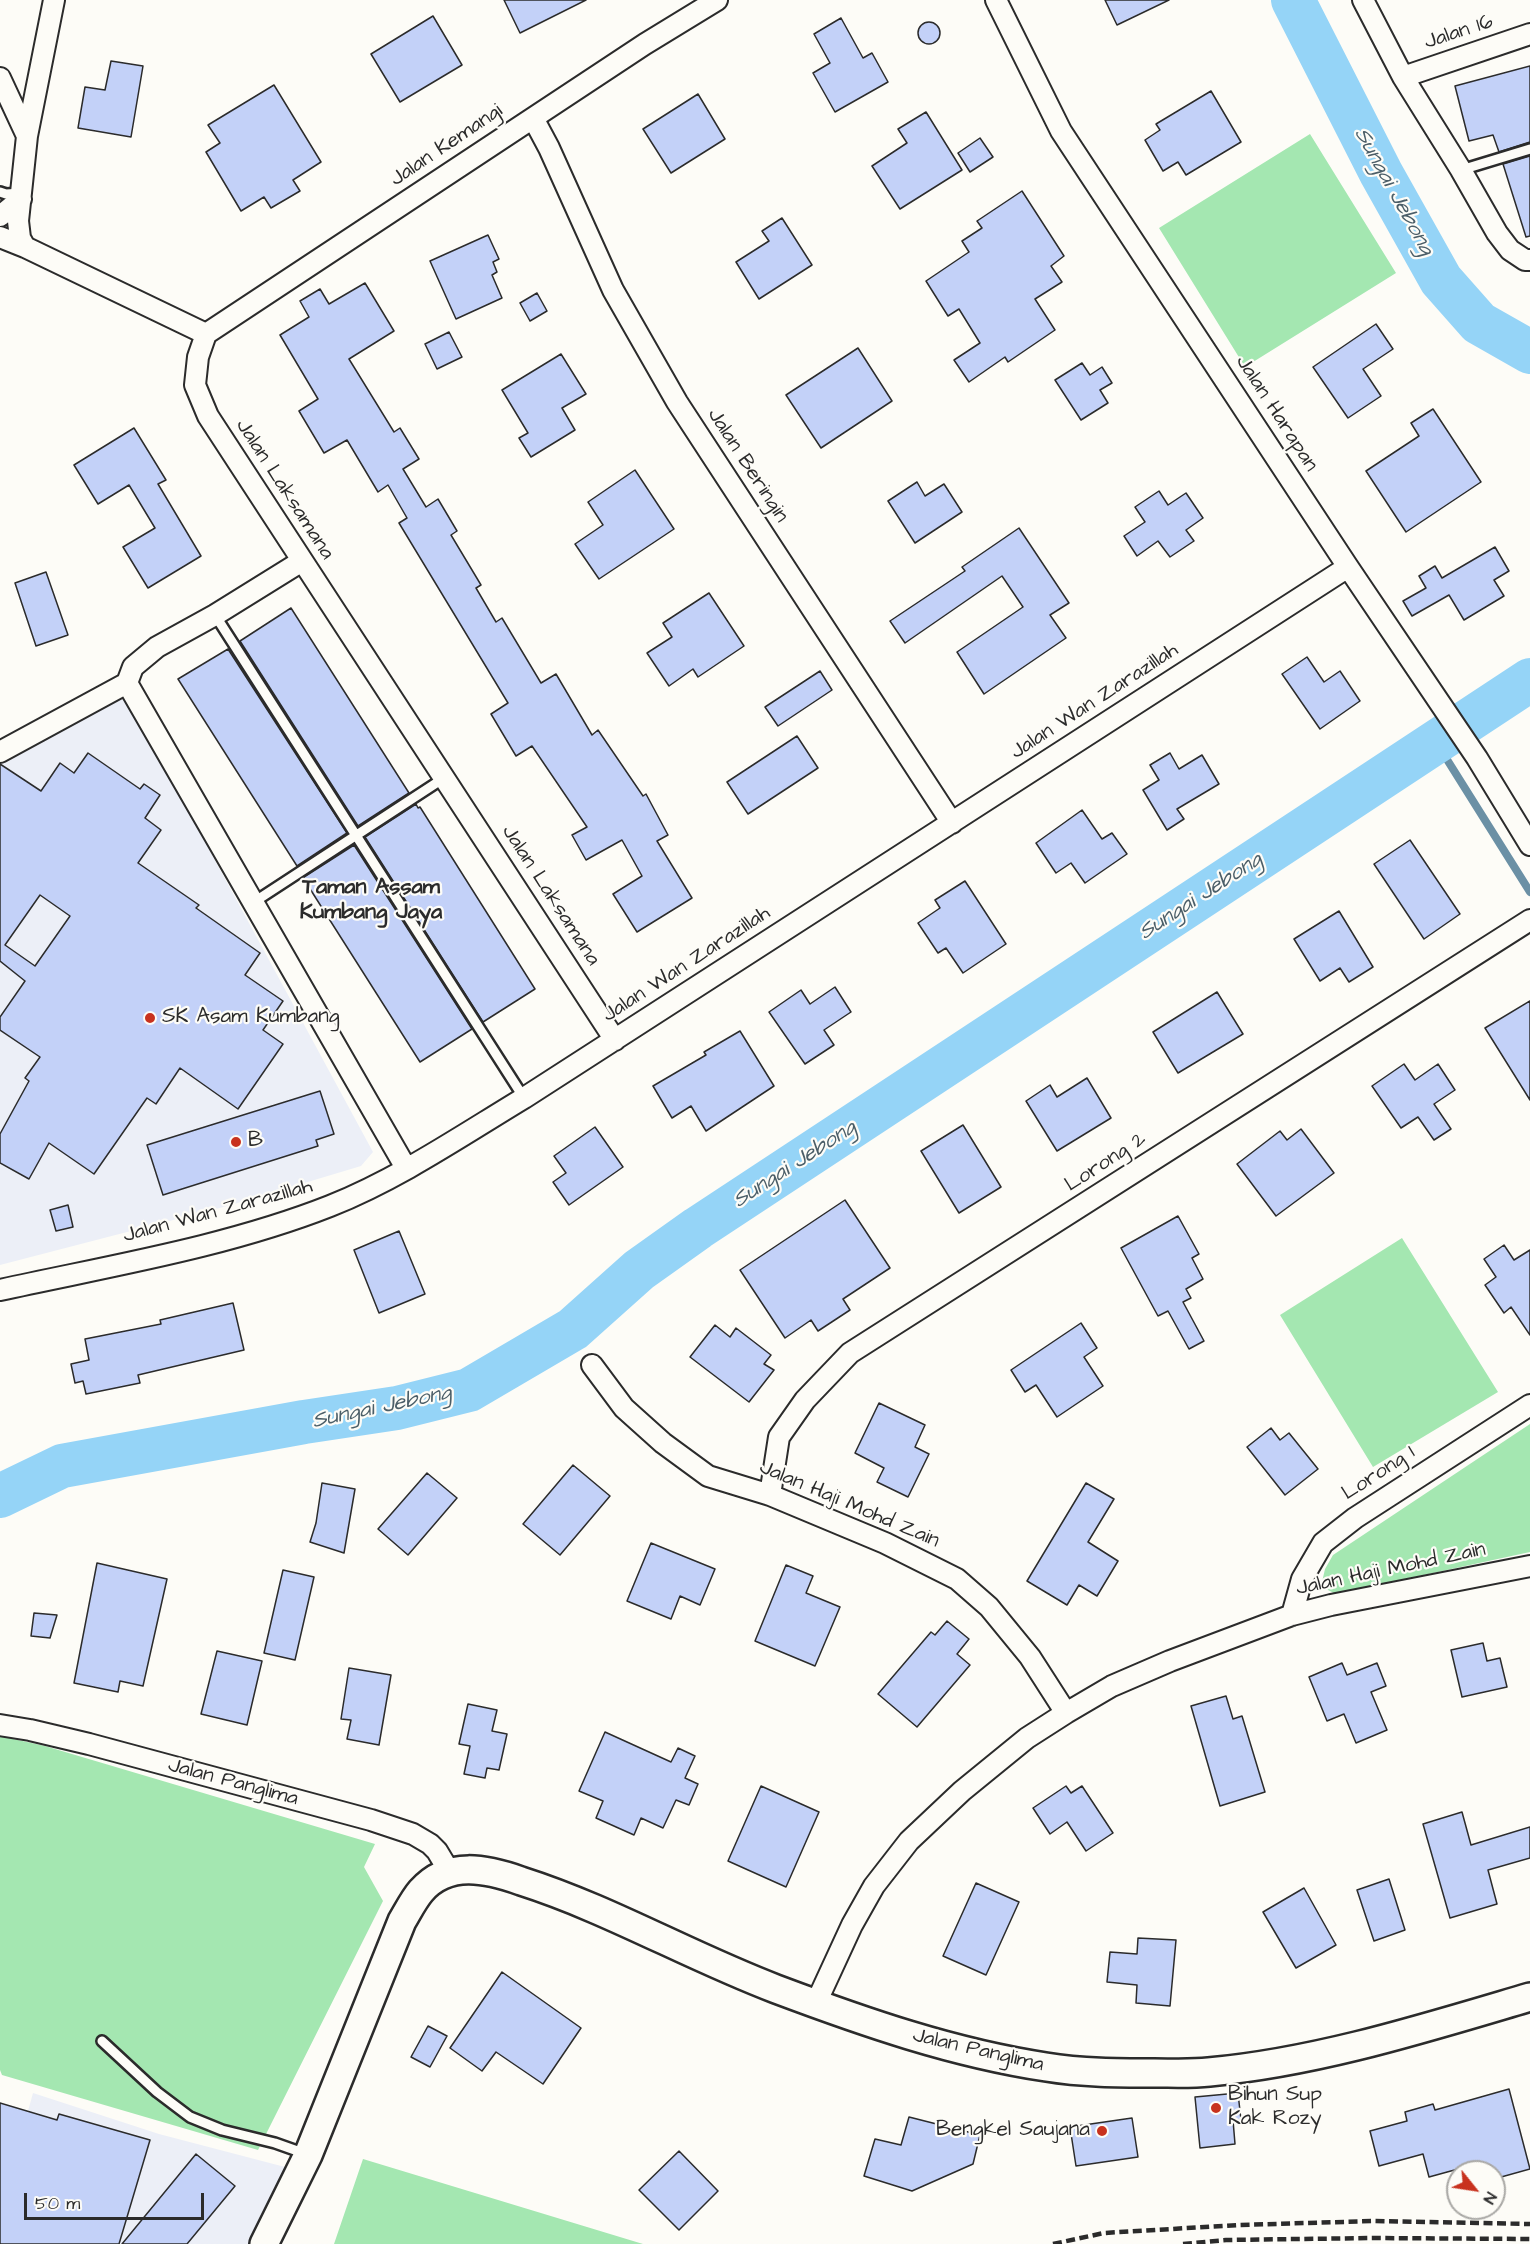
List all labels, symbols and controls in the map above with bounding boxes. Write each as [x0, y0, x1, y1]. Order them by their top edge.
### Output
street label: Jalan 16 [1422, 10, 1496, 56]
street label: Jalan Kemangi [386, 99, 508, 193]
water label: Sungai Jebong [1347, 124, 1439, 260]
street label: Jalan Harapan [1229, 351, 1323, 477]
street label: Jalan Beringin [701, 404, 793, 528]
street label: Jalan Laksamana [229, 415, 339, 565]
street label: Jalan Wan Zarazillah [1006, 638, 1184, 766]
street label: Jalan Laksamana [495, 821, 605, 971]
water label: Sungai Jebong [1134, 847, 1268, 947]
district label: Taman Assam Kumbang Jaya [300, 875, 442, 926]
street label: Jalan Wan Zarazillah [598, 901, 776, 1029]
place label: SK Asam Kumbang [162, 1005, 340, 1031]
marker: SK Asam Kumbang [143, 1011, 157, 1025]
water label: Sungai Jebong [728, 1115, 862, 1215]
street label: Lorong 2 [1061, 1128, 1151, 1198]
place label: B [248, 1129, 263, 1155]
marker: B [229, 1135, 243, 1149]
street label: Jalan Wan Zarazillah [121, 1175, 315, 1249]
water label: Sungai Jebong [310, 1380, 454, 1436]
street label: Lorong 1 [1338, 1441, 1420, 1507]
street label: Jalan Haji Mohd Zain [755, 1456, 943, 1554]
street label: Jalan Haji Mohd Zain [1294, 1538, 1488, 1602]
street label: Jalan Panglima [165, 1754, 301, 1812]
street label: Jalan Panglima [910, 2024, 1046, 2078]
place label: Bihun Sup Kak Rozy [1228, 2083, 1322, 2133]
marker: Bihun Sup Kak Rozy [1209, 2101, 1223, 2115]
place label: Bengkel Saujana [936, 2118, 1090, 2144]
marker: Bengkel Saujana [1095, 2124, 1109, 2138]
north arrow [1446, 2160, 1506, 2220]
scale bar [27, 2181, 207, 2219]
text: N [1478, 2188, 1502, 2208]
text: 50 m [35, 2191, 80, 2216]

